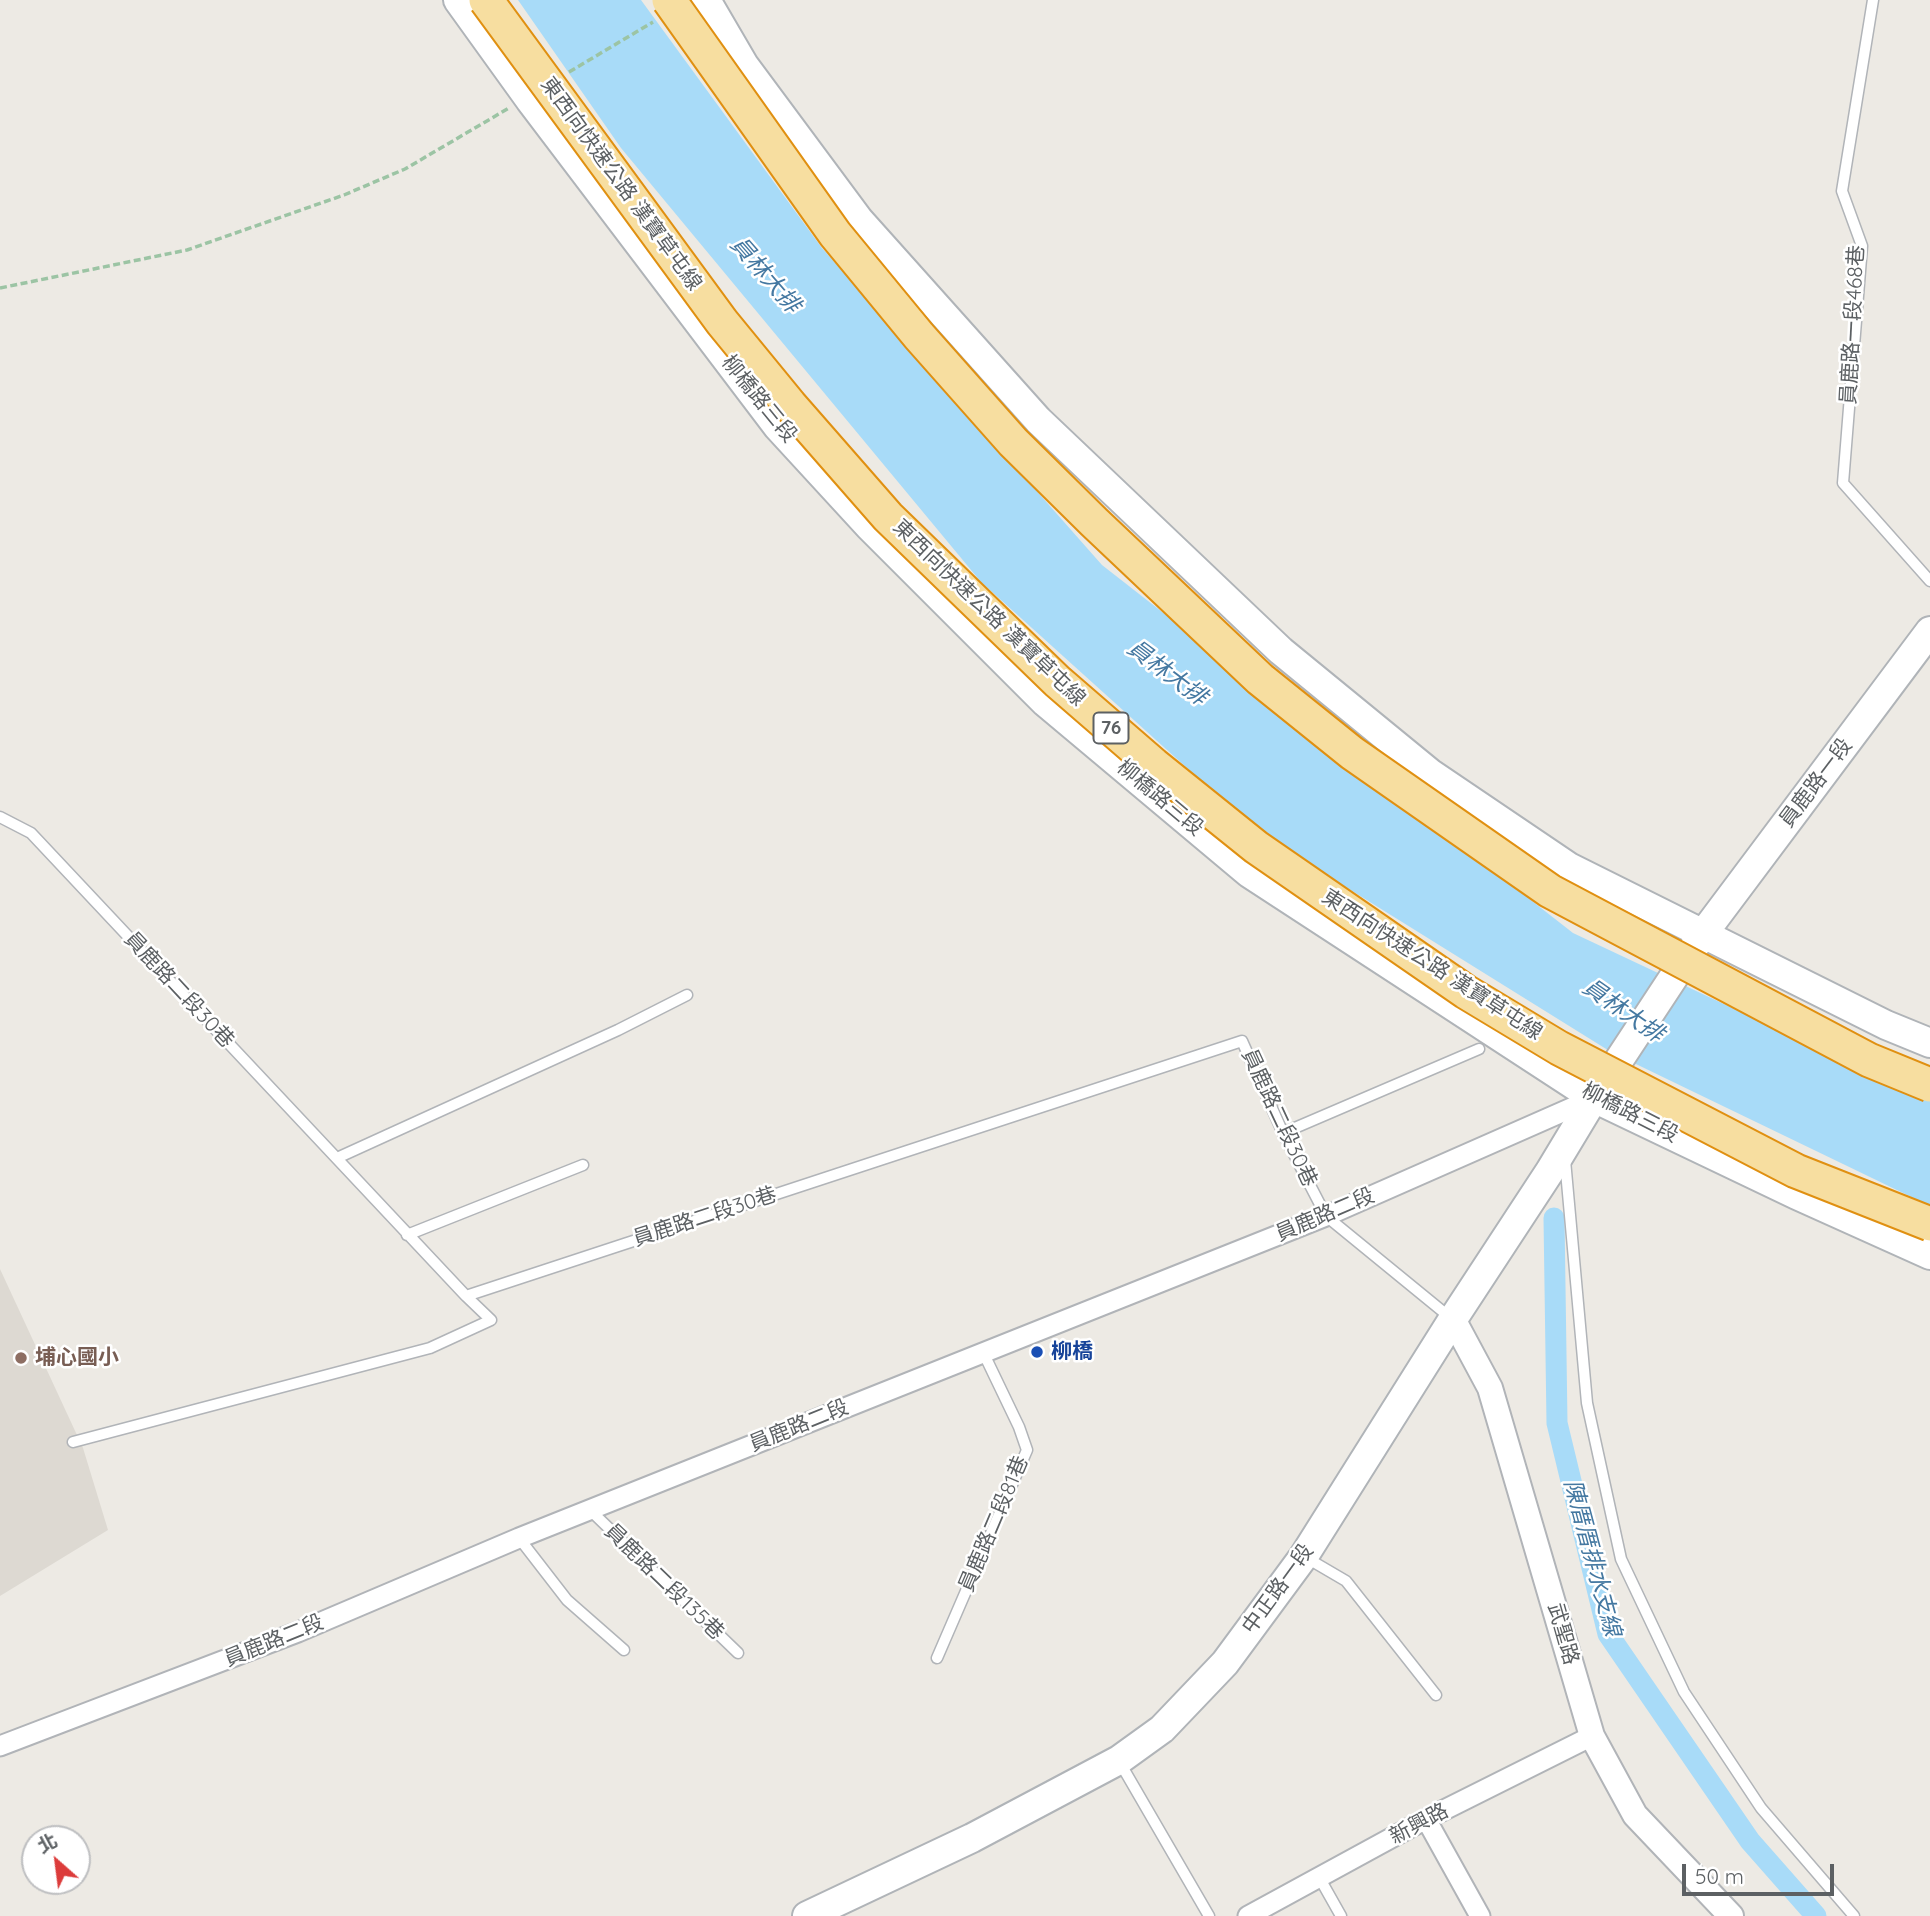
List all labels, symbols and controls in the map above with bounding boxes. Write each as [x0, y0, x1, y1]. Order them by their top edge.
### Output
street label: 東西向快速公路 漢寶草屯線 [535, 72, 707, 296]
water label: 員林大排 [724, 231, 806, 319]
street label: 員鹿路一段468巷 [1836, 245, 1870, 405]
street label: 柳橋路三段 [716, 350, 802, 448]
street label: 東西向快速公路 漢寶草屯線 [888, 514, 1090, 712]
water label: 員林大排 [1122, 634, 1212, 712]
road number: 76 [1094, 712, 1128, 744]
street label: 員鹿路一段 [1774, 733, 1858, 833]
street label: 柳橋路三段 [1112, 755, 1208, 841]
street label: 東西向快速公路 漢寶草屯線 [1317, 884, 1547, 1046]
street label: 員鹿路二段30巷 [119, 927, 239, 1053]
water label: 員林大排 [1577, 973, 1669, 1049]
street label: 員鹿路二段30巷 [1236, 1045, 1322, 1191]
street label: 柳橋路三段 [1578, 1078, 1682, 1148]
street label: 員鹿路二段30巷 [630, 1182, 780, 1252]
street label: 員鹿路二段 [1272, 1183, 1378, 1247]
place label: 柳橋 [1051, 1339, 1093, 1365]
marker: 柳橋 [1029, 1344, 1045, 1360]
place label: 埔心國小 [35, 1345, 119, 1371]
marker: 埔心國小 [13, 1350, 29, 1366]
street label: 員鹿路二段 [746, 1395, 852, 1457]
street label: 員鹿路二段81巷 [954, 1452, 1034, 1596]
water label: 陳厝厝排水支線 [1558, 1477, 1626, 1639]
street label: 員鹿路二段135巷 [599, 1519, 729, 1645]
street label: 中正路一段 [1237, 1539, 1319, 1639]
street label: 武聖路 [1542, 1600, 1584, 1668]
street label: 員鹿路二段 [221, 1610, 327, 1672]
street label: 新興路 [1385, 1798, 1453, 1850]
north arrow [21, 1825, 91, 1895]
text: 北 [33, 1828, 61, 1858]
scale bar [1685, 1850, 1837, 1894]
text: 50 m [1695, 1863, 1744, 1889]

